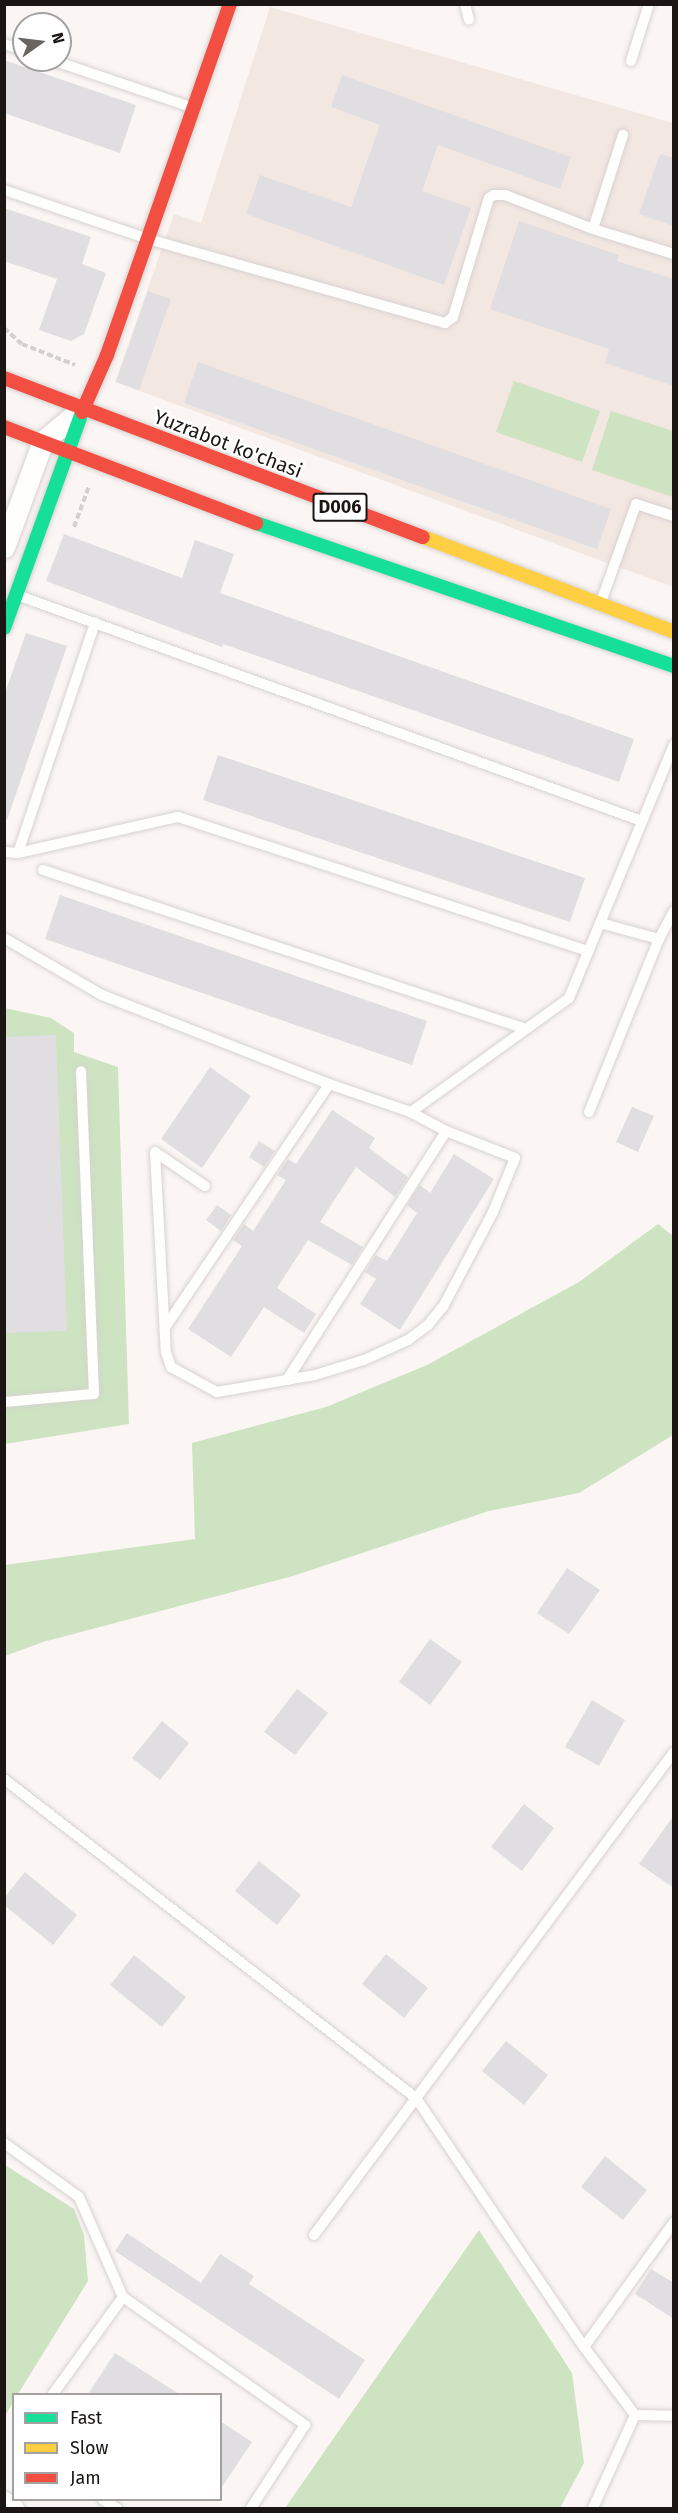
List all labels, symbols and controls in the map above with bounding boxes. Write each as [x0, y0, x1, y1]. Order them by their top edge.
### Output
north arrow [12, 12, 72, 72]
text: N [48, 31, 69, 45]
street label: Yuzrabot ko'chasi [150, 405, 306, 483]
road number: D006 [312, 492, 368, 522]
legend [12, 2393, 222, 2501]
text: Fast [70, 2407, 102, 2429]
text: Slow [70, 2437, 108, 2459]
text: Jam [70, 2467, 101, 2489]

